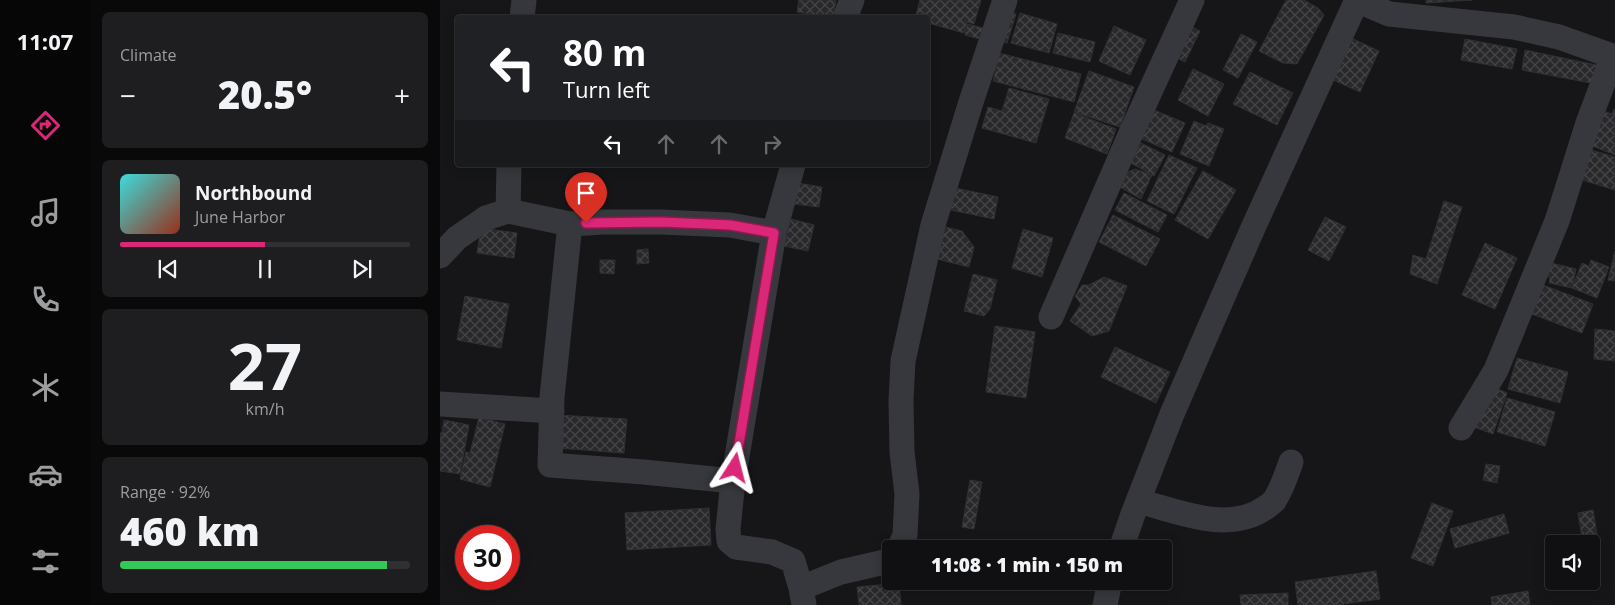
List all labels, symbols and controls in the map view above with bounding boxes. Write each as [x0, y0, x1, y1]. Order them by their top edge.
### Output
text: 11:07 [17, 26, 73, 56]
text: 80 m [563, 29, 646, 76]
icon: left [480, 35, 545, 100]
text: Climate [120, 44, 177, 66]
text: 20.5° [218, 68, 312, 120]
text: Turn left [563, 74, 650, 104]
text: − [120, 76, 136, 114]
text: + [394, 76, 410, 114]
icon: directions [28, 108, 63, 143]
icon: left [599, 130, 627, 158]
icon: ahead [652, 130, 680, 158]
icon: ahead [705, 130, 733, 158]
icon: right [758, 130, 786, 158]
pin [565, 172, 607, 223]
icon: arrive [572, 179, 600, 207]
text: Northbound [195, 180, 312, 206]
icon: music [28, 195, 63, 230]
text: June Harbor [195, 206, 285, 228]
icon: previous [154, 255, 182, 283]
icon: pause [251, 255, 279, 283]
icon: next [348, 255, 376, 283]
icon: phone [28, 282, 63, 317]
text: 27 [228, 321, 302, 409]
icon: climate [28, 370, 63, 405]
text: km/h [246, 398, 284, 420]
position arrow [708, 441, 760, 493]
icon: car [28, 457, 63, 492]
text: Range · 92% [120, 481, 210, 503]
text: 460 km [120, 505, 260, 557]
speed limit sign: 30 [455, 525, 520, 590]
map controls [1545, 535, 1600, 590]
button: sound [1545, 535, 1600, 590]
icon: filters [28, 544, 63, 579]
text: 11:08 · 1 min · 150 m [931, 552, 1123, 578]

